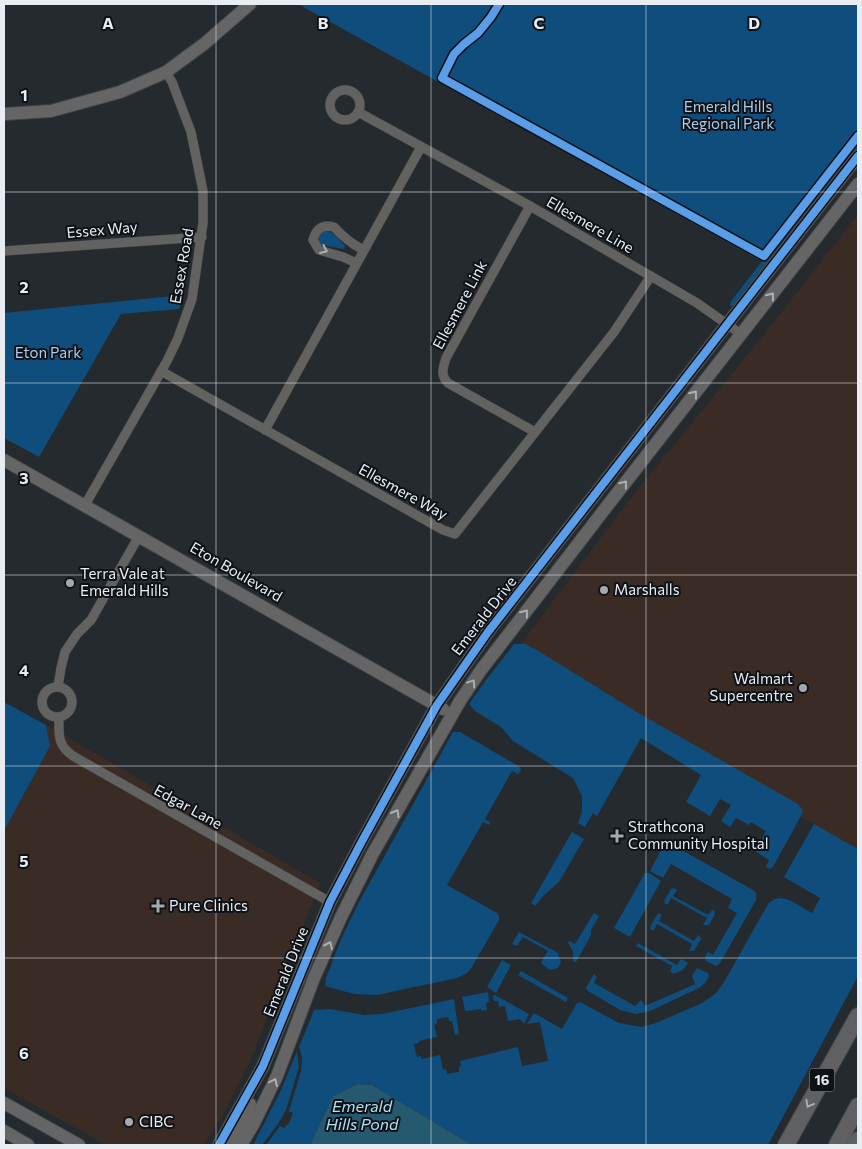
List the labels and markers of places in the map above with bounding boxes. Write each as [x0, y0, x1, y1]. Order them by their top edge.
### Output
place label: Terra Vale at Emerald Hills [80, 564, 169, 599]
marker: Terra Vale at Emerald Hills [64, 577, 76, 589]
place label: Marshalls [614, 580, 680, 598]
marker: Marshalls [598, 584, 610, 596]
place label: Walmart Supercentre [710, 669, 793, 704]
marker: Walmart Supercentre [797, 682, 809, 694]
place label: Strathcona Community Hospital [628, 817, 768, 852]
marker: Strathcona Community Hospital [610, 829, 624, 843]
place label: Pure Clinics [169, 896, 248, 914]
marker: Pure Clinics [151, 899, 165, 913]
place label: CIBC [139, 1112, 173, 1130]
marker: CIBC [123, 1116, 135, 1128]

